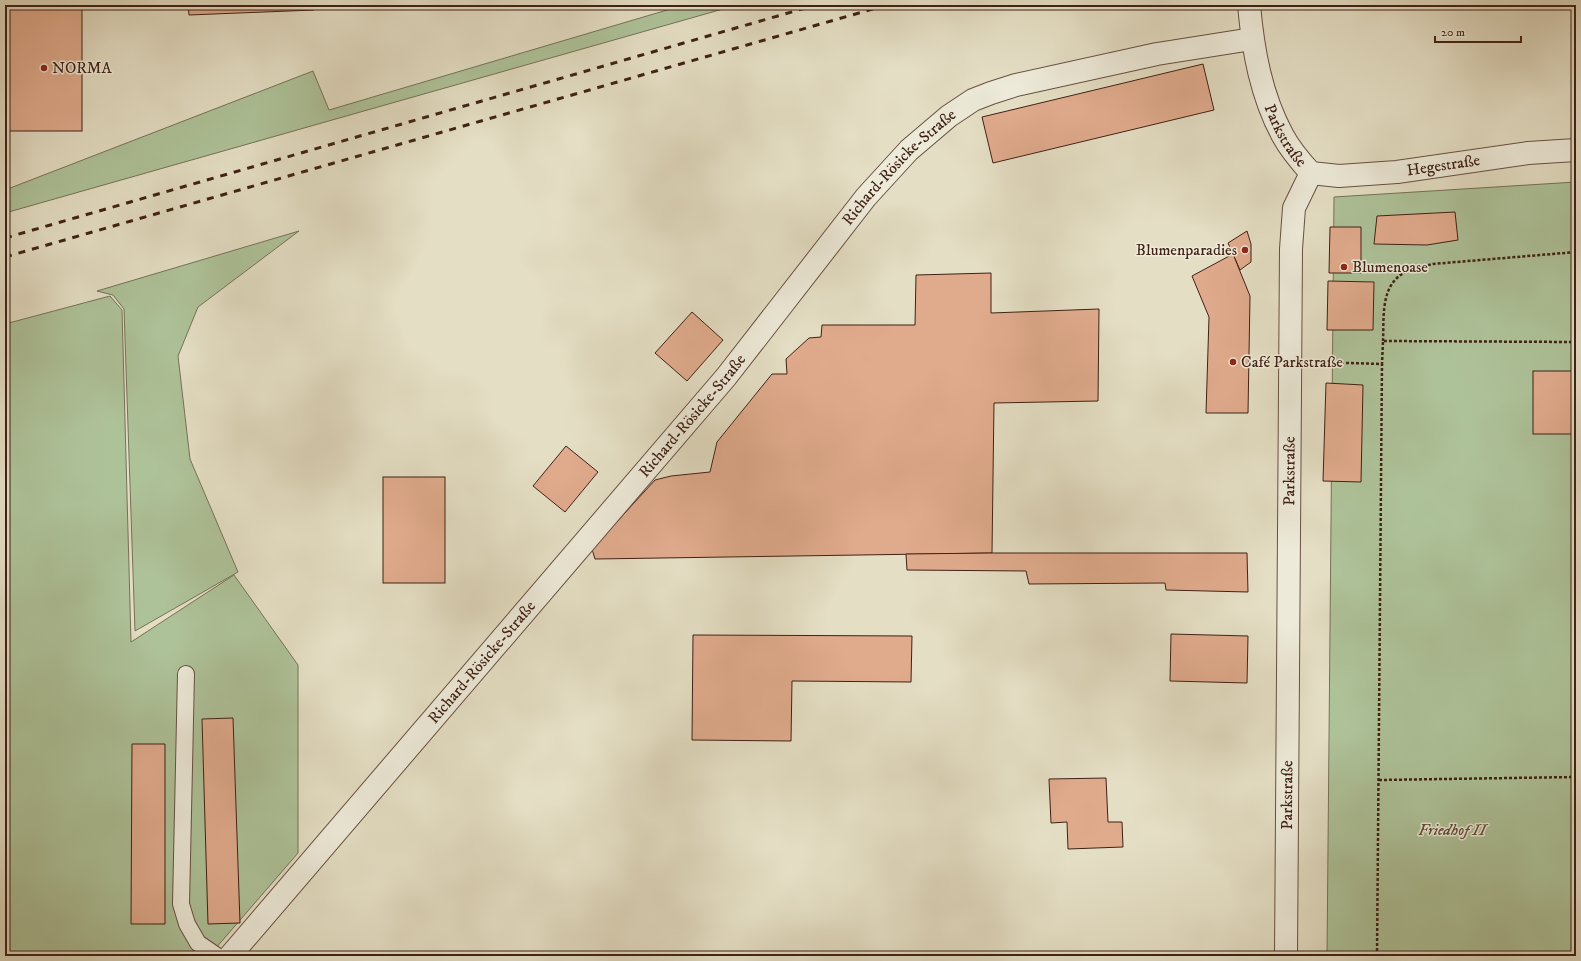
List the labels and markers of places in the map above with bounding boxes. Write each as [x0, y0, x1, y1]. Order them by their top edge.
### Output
place label: NORMA [52, 58, 112, 78]
marker: NORMA [39, 63, 49, 73]
place label: Blumenparadies [1136, 240, 1237, 260]
marker: Blumenparadies [1240, 245, 1250, 255]
place label: Blumenoase [1352, 257, 1428, 277]
marker: Blumenoase [1339, 262, 1349, 272]
place label: Café Parkstraße [1241, 352, 1343, 372]
marker: Café Parkstraße [1228, 357, 1238, 367]

